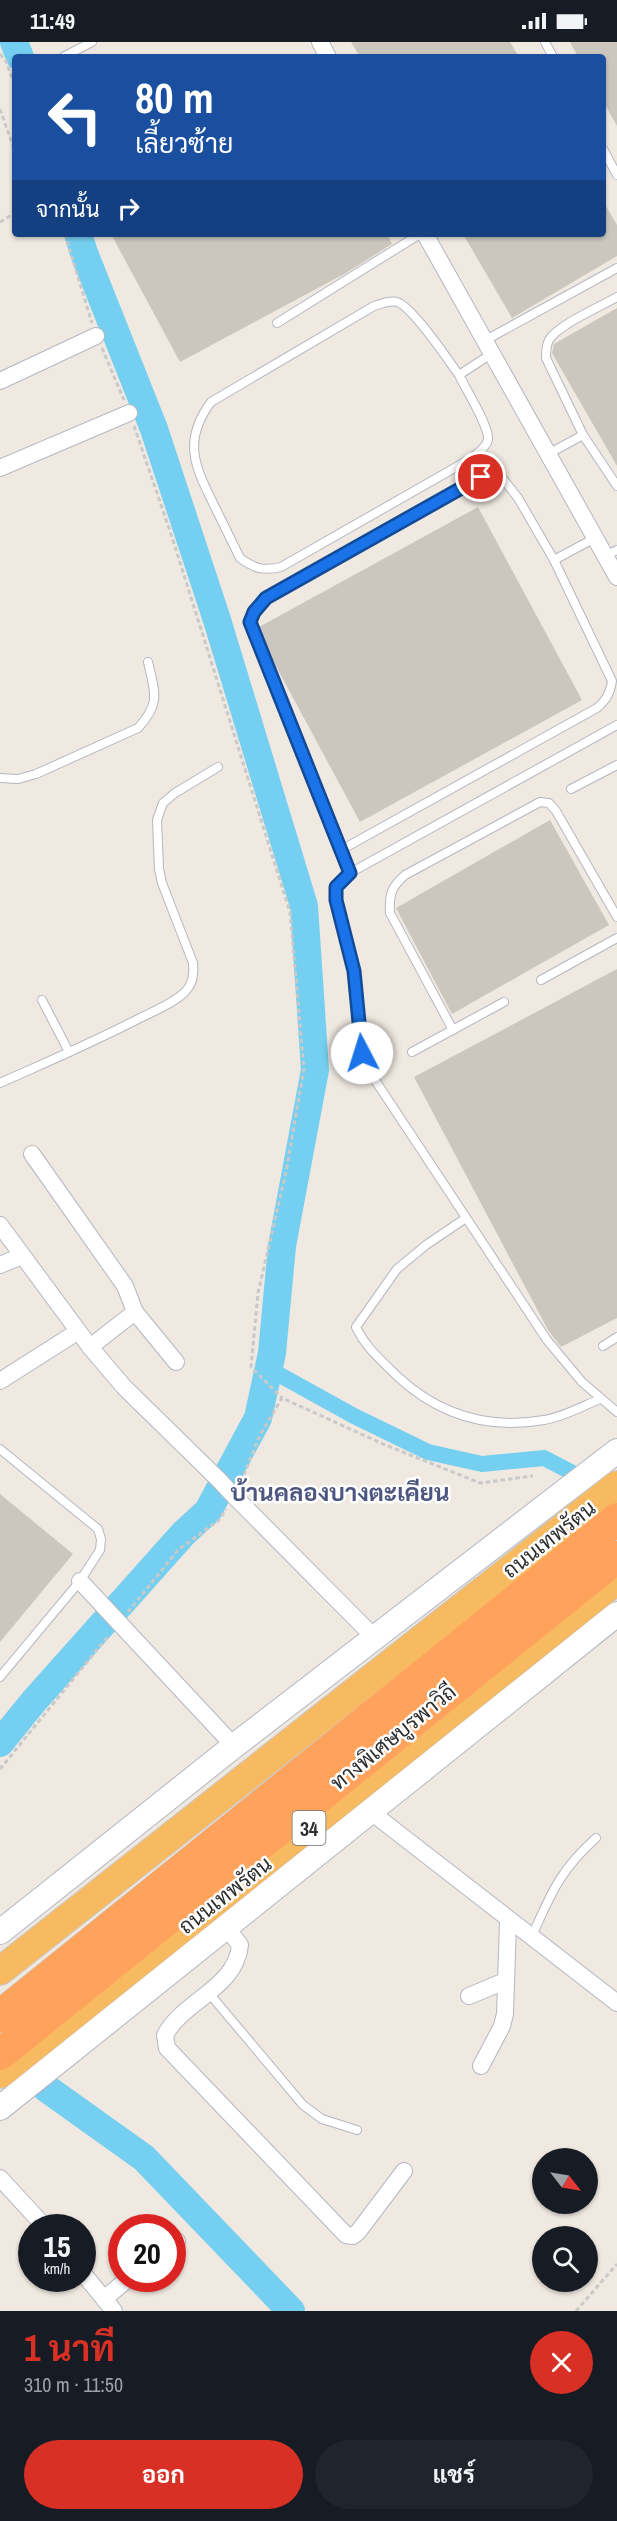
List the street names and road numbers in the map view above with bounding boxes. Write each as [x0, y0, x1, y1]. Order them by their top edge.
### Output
street label: ถนนเทพรัตน [496, 1494, 602, 1584]
street label: ทางพิเศษบูรพาวิถี [324, 1677, 463, 1797]
road number: 34 [292, 1811, 326, 1845]
street label: ถนนเทพรัตน [172, 1850, 278, 1940]

